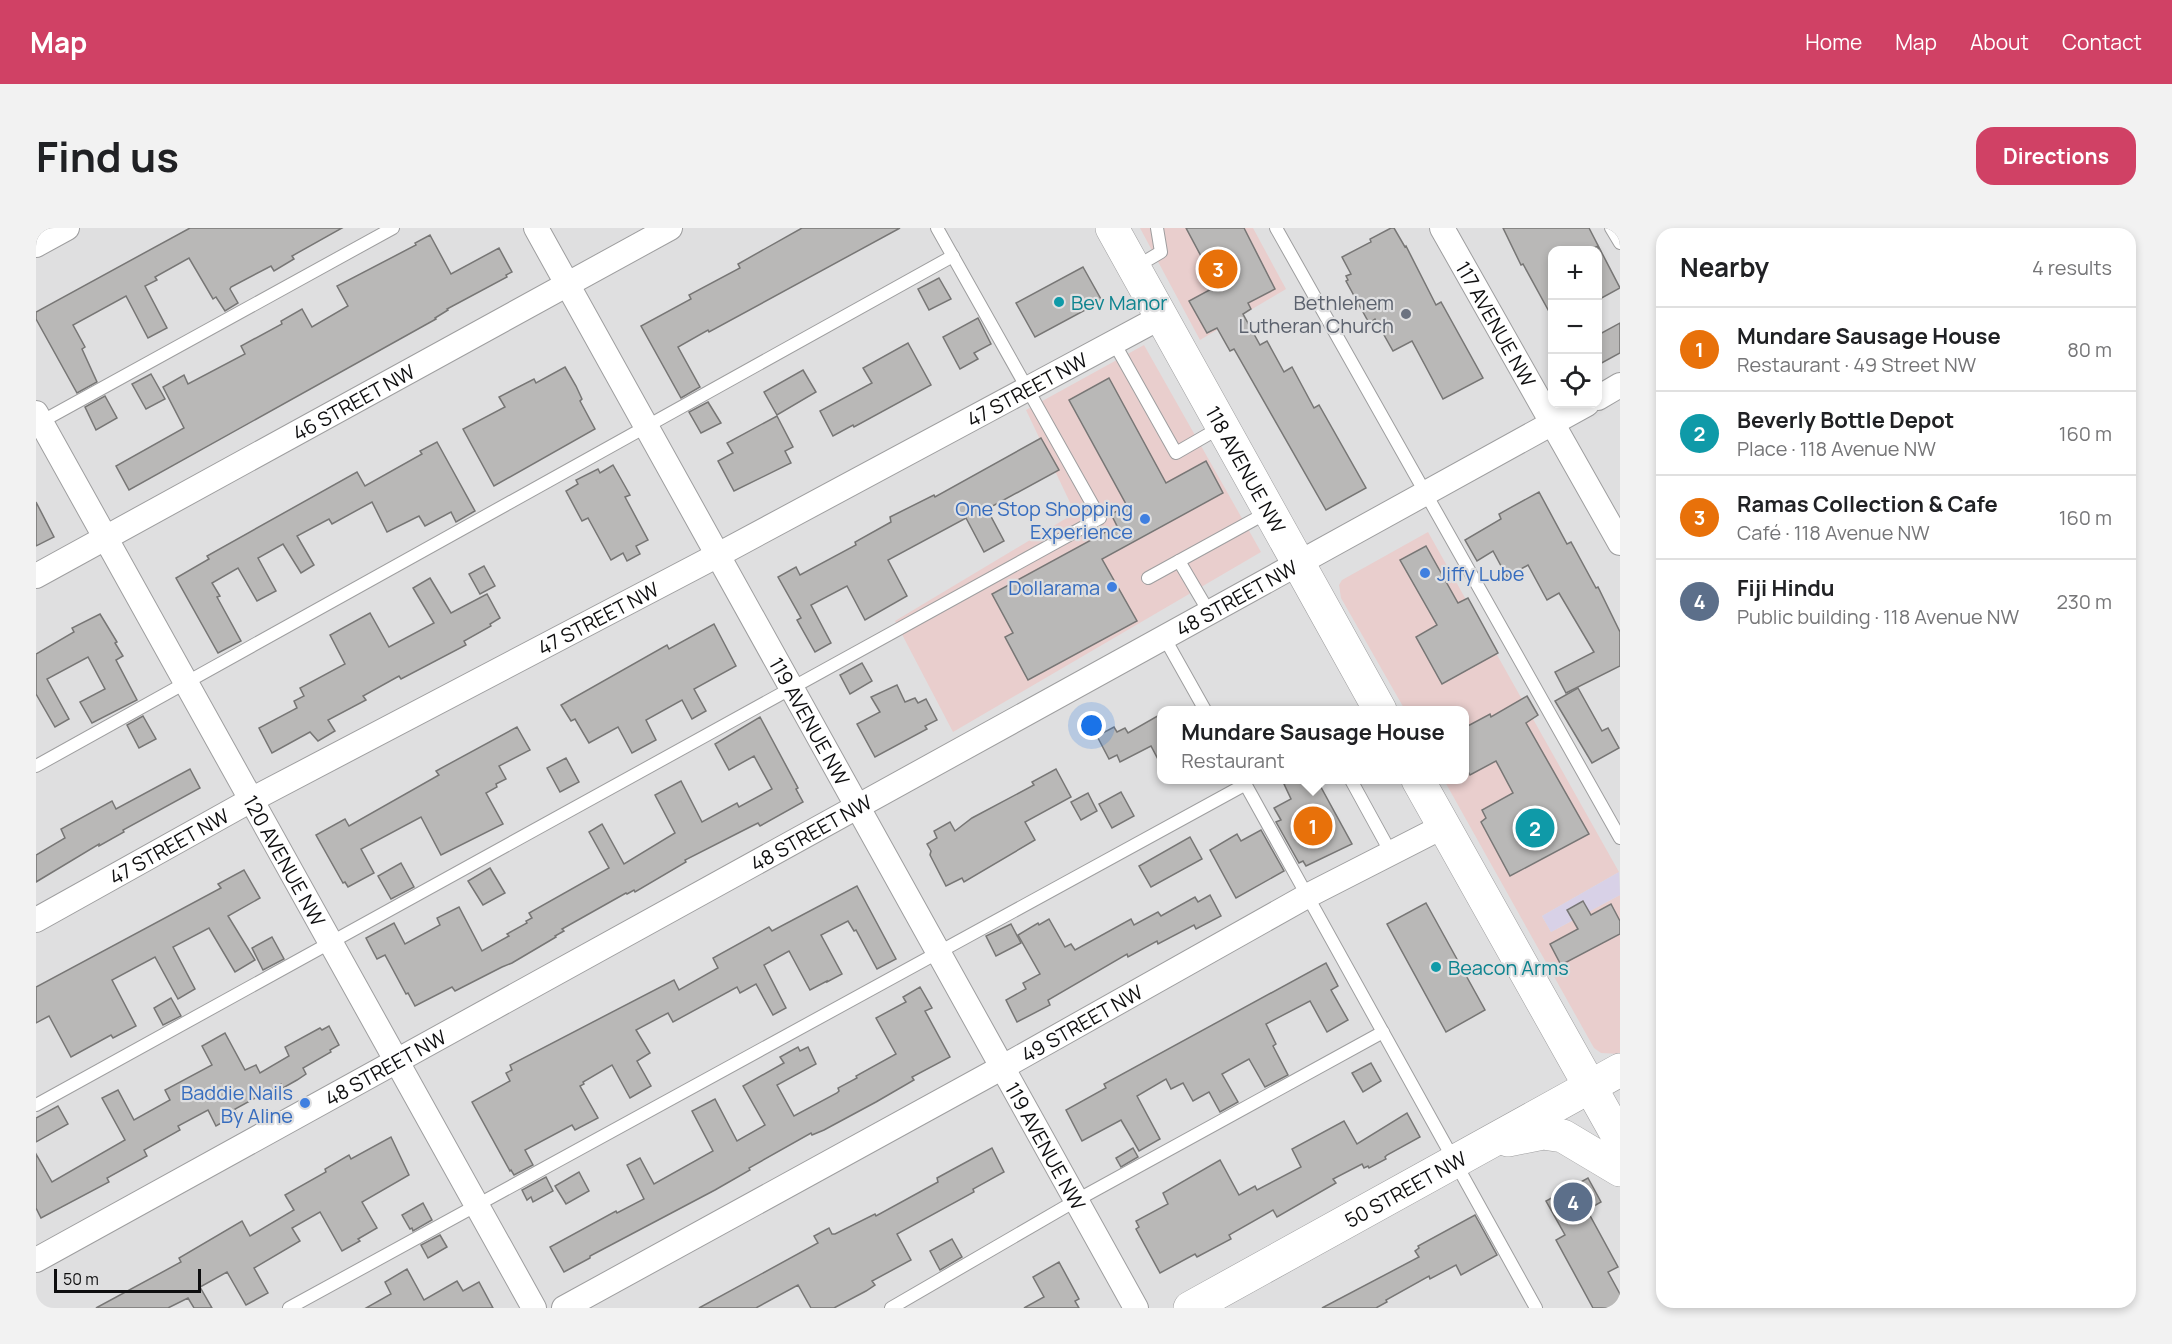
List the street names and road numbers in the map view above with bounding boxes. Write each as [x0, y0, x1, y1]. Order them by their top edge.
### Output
street label: 117 AVENUE NW [1450, 256, 1542, 392]
street label: 47 STREET NW [962, 346, 1092, 433]
street label: 46 STREET NW [287, 357, 420, 446]
street label: 118 AVENUE NW [1200, 401, 1292, 538]
street label: 48 STREET NW [1171, 553, 1302, 642]
street label: 47 STREET NW [533, 575, 663, 661]
street label: 119 AVENUE NW [764, 652, 856, 790]
street label: 48 STREET NW [745, 788, 877, 877]
street label: 120 AVENUE NW [238, 790, 332, 931]
street label: 47 STREET NW [104, 802, 234, 890]
street label: 49 STREET NW [1016, 978, 1148, 1068]
street label: 48 STREET NW [320, 1023, 451, 1112]
street label: 119 AVENUE NW [1000, 1077, 1092, 1215]
street label: 50 STREET NW [1340, 1144, 1471, 1233]

